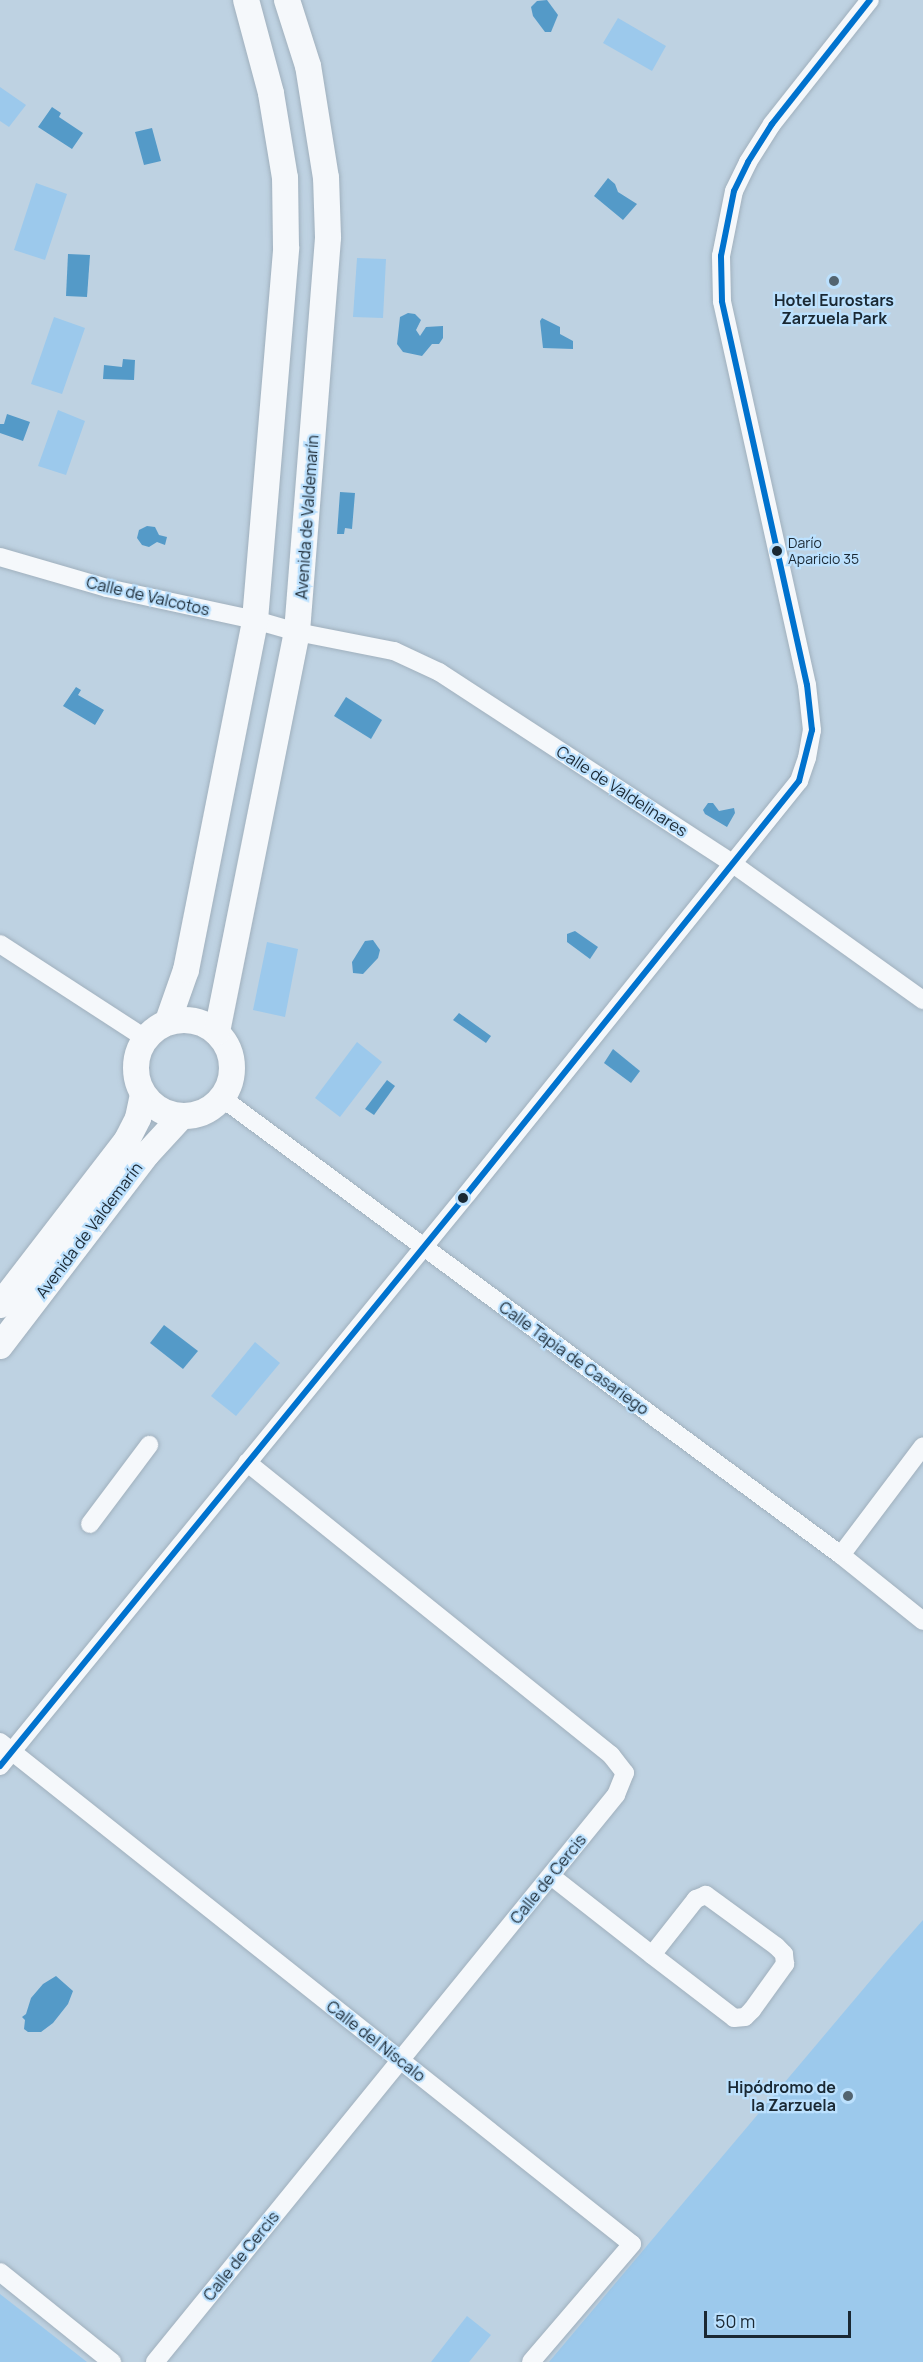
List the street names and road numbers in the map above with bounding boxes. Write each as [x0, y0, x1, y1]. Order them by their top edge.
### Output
street label: Avenida de Valdemarín [292, 434, 322, 600]
street label: Calle de Valcotos [85, 572, 211, 620]
street label: Calle de Valdelinares [553, 742, 691, 840]
street label: Avenida de Valdemarín [32, 1158, 146, 1302]
street label: Calle Tapia de Casariego [495, 1297, 653, 1419]
street label: Calle de Cercis [506, 1830, 590, 1928]
street label: Calle del Níscalo [323, 1996, 429, 2086]
street label: Calle de Cercis [199, 2207, 283, 2305]

